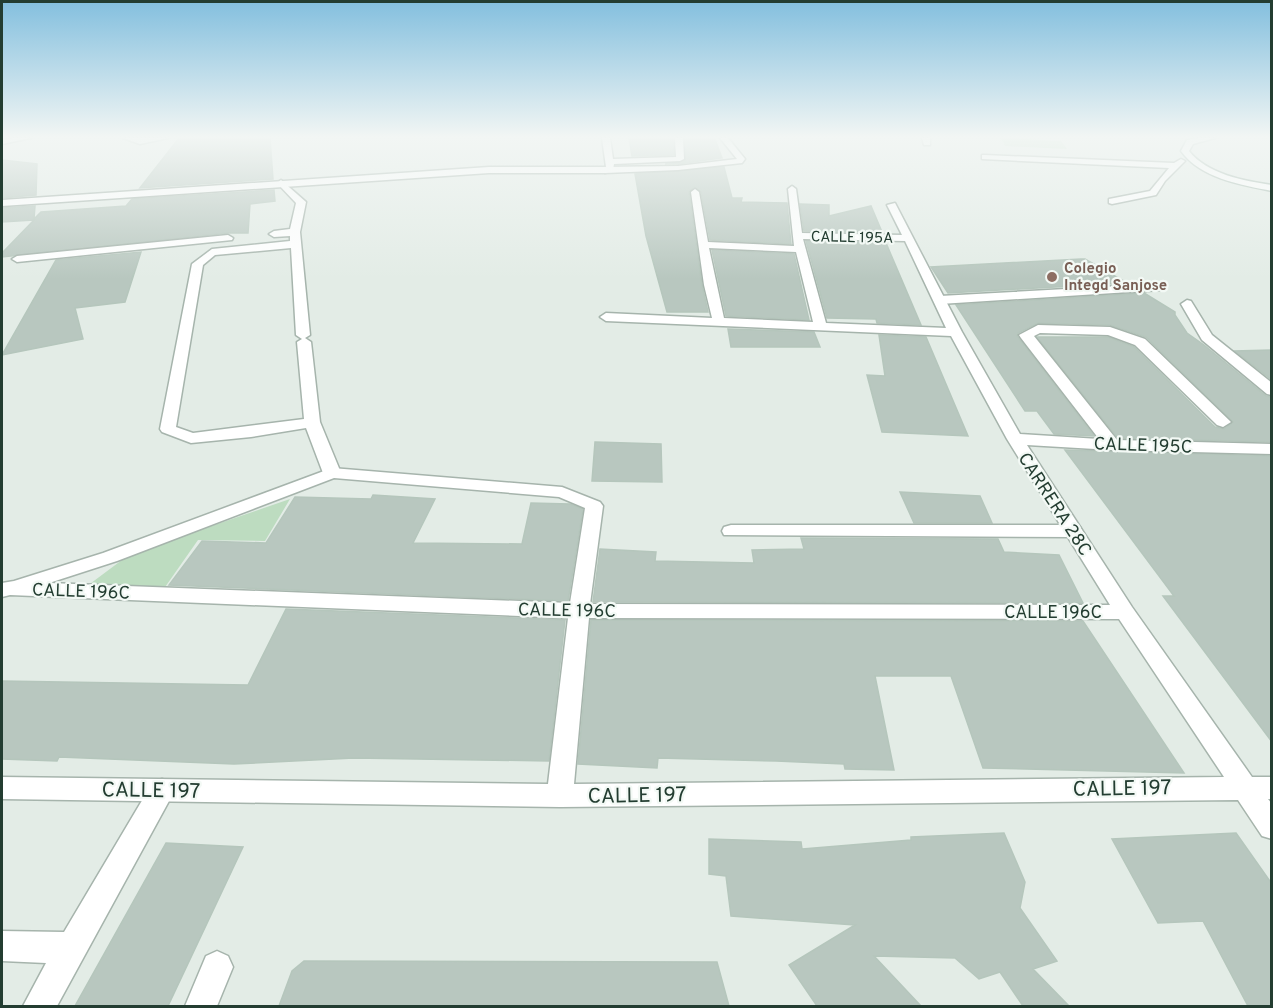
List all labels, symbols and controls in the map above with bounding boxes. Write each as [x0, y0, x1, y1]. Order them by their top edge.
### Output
street label: CALLE 195A [811, 228, 893, 249]
place label: Colegio Integd Sanjose [1064, 260, 1167, 296]
marker: Colegio Integd Sanjose [1045, 270, 1059, 284]
street label: CALLE 195C [1093, 433, 1193, 460]
street label: CARRERA 28C [1012, 449, 1096, 561]
street label: CALLE 196C [32, 579, 130, 606]
street label: CALLE 196C [518, 599, 616, 624]
street label: CALLE 196C [1004, 602, 1102, 625]
street label: CALLE 197 [1072, 775, 1172, 804]
street label: CALLE 197 [101, 777, 201, 806]
street label: CALLE 197 [587, 782, 687, 811]

